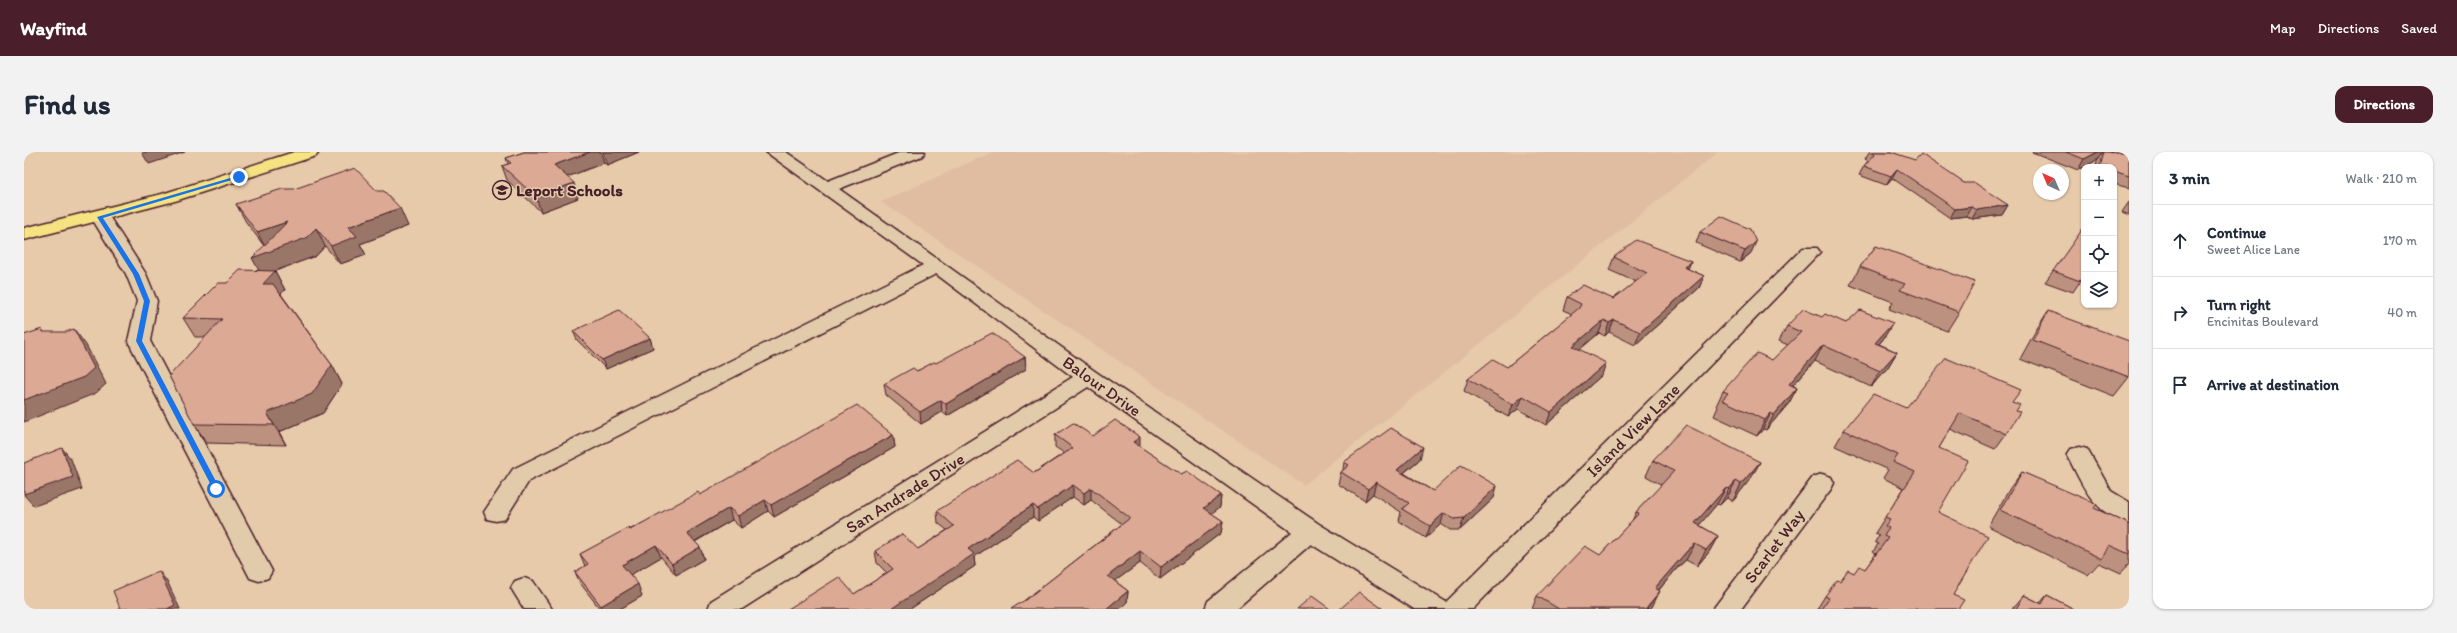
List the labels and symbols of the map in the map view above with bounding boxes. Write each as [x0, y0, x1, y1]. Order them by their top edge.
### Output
north arrow [2033, 164, 2069, 200]
route end [230, 168, 248, 186]
school or university icon: Leport Schools [491, 179, 513, 201]
place label: Leport Schools [516, 180, 623, 201]
street label: Balour Drive [1059, 352, 1145, 420]
street label: Island View Lane [1582, 379, 1684, 481]
street label: San Andrade Drive [842, 449, 968, 537]
route start [207, 480, 225, 498]
street label: Scarlet Way [1740, 505, 1808, 587]

